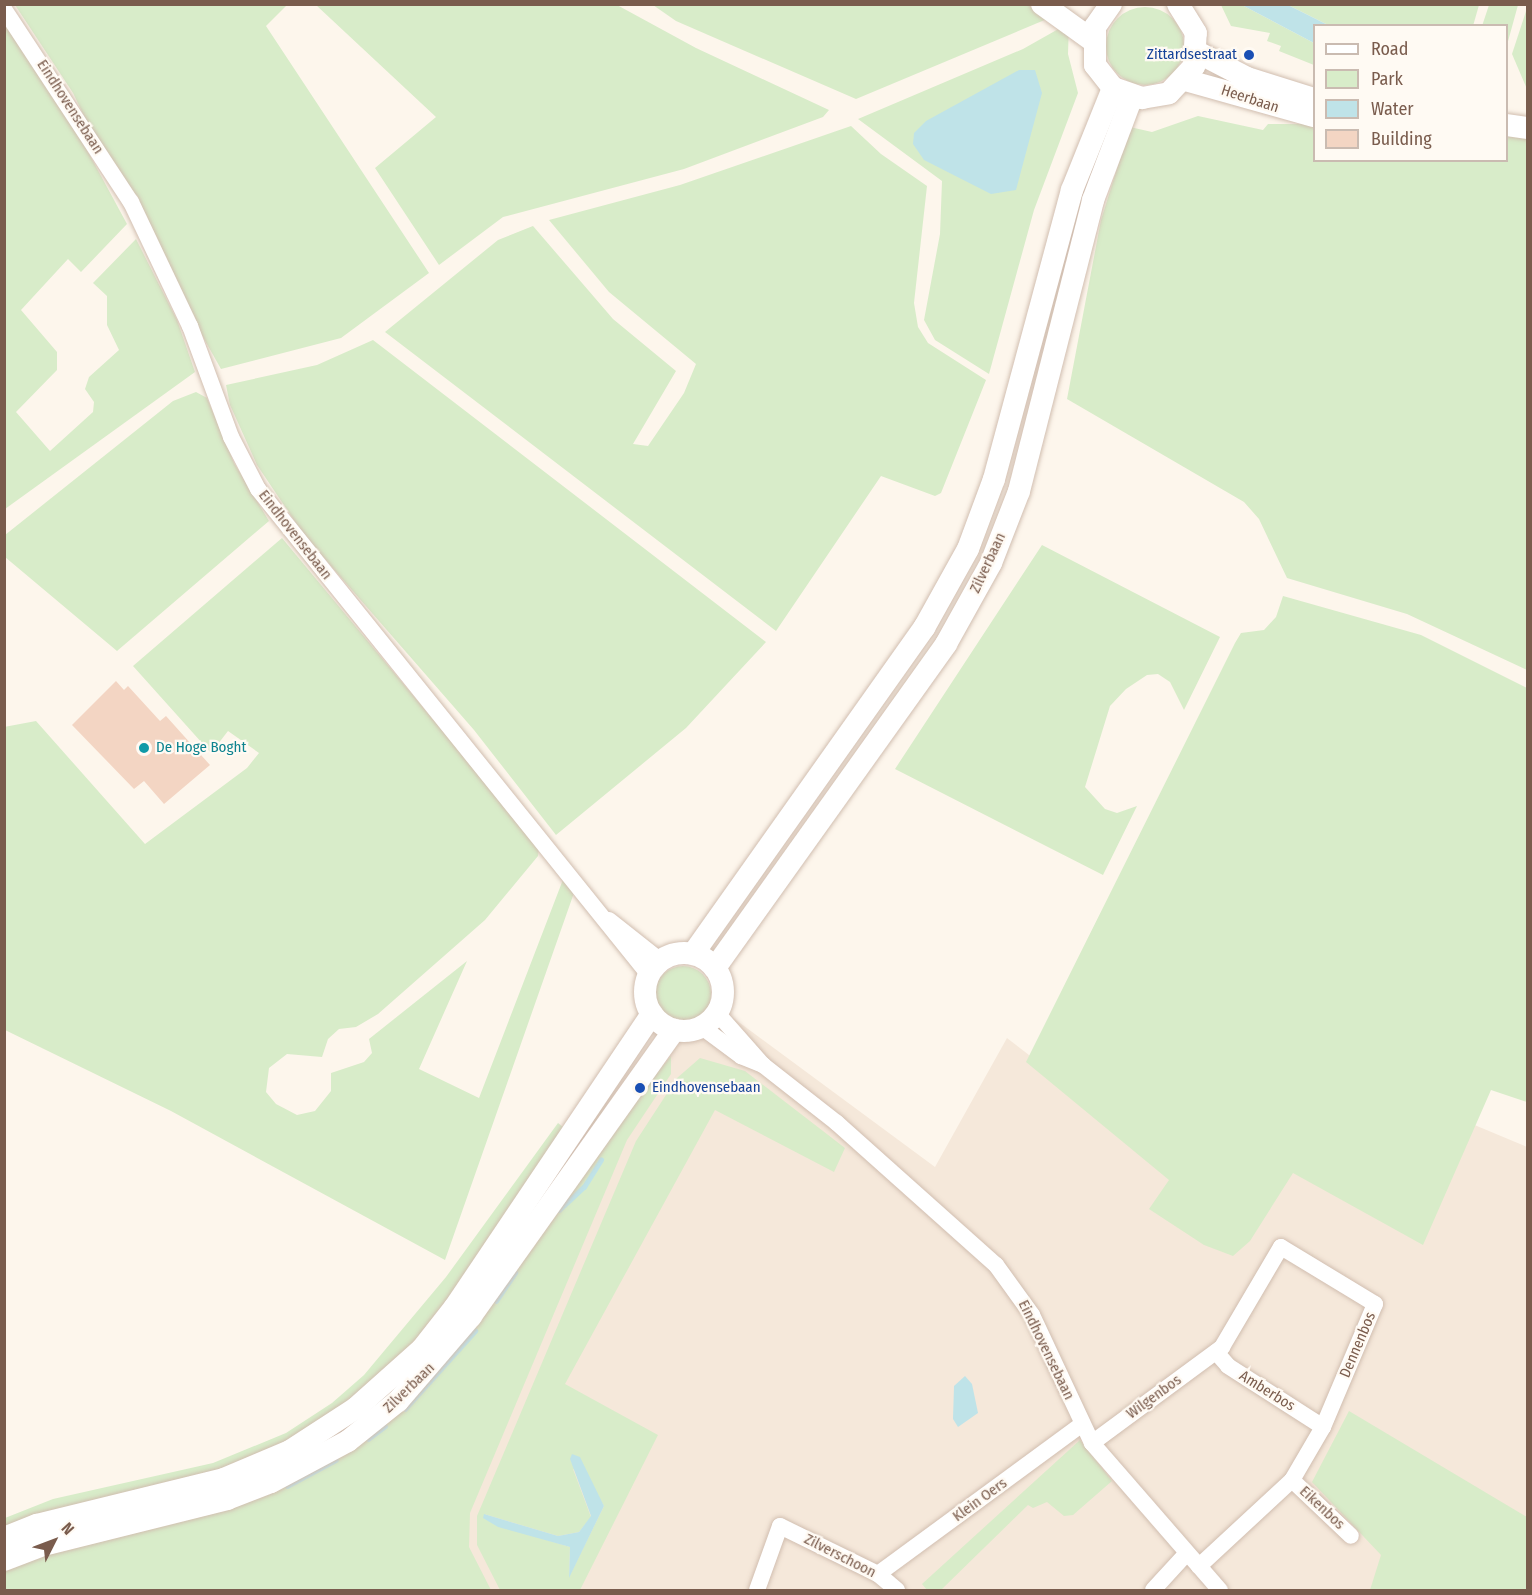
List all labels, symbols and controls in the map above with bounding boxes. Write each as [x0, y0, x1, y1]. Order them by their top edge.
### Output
legend [1313, 24, 1508, 162]
text: Road [1371, 38, 1408, 60]
place label: Zittardsestraat [1147, 46, 1237, 64]
marker: Zittardsestraat [1242, 48, 1256, 62]
street label: Eindhovensebaan [33, 57, 107, 157]
text: Park [1371, 68, 1403, 90]
street label: Heerbaan [1219, 81, 1281, 117]
text: Water [1371, 98, 1414, 120]
text: Building [1371, 128, 1432, 150]
street label: Eindhovensebaan [254, 487, 336, 583]
street label: Zilverbaan [966, 530, 1010, 596]
place label: De Hoge Boght [156, 739, 246, 757]
marker: De Hoge Boght [137, 741, 151, 755]
place label: Eindhovensebaan [652, 1079, 761, 1097]
marker: Eindhovensebaan [633, 1081, 647, 1095]
street label: Eindhovensebaan [1014, 1297, 1078, 1403]
street label: Dennenbos [1336, 1309, 1380, 1381]
street label: Zilverbaan [380, 1359, 438, 1417]
street label: Amberbos [1236, 1367, 1298, 1415]
street label: Wilgenbos [1123, 1371, 1185, 1423]
street label: Klein Oers [949, 1474, 1011, 1526]
street label: Eikenbos [1296, 1483, 1348, 1533]
north arrow [24, 1511, 84, 1571]
text: N [57, 1519, 78, 1539]
street label: Zilverschoon [801, 1530, 879, 1582]

